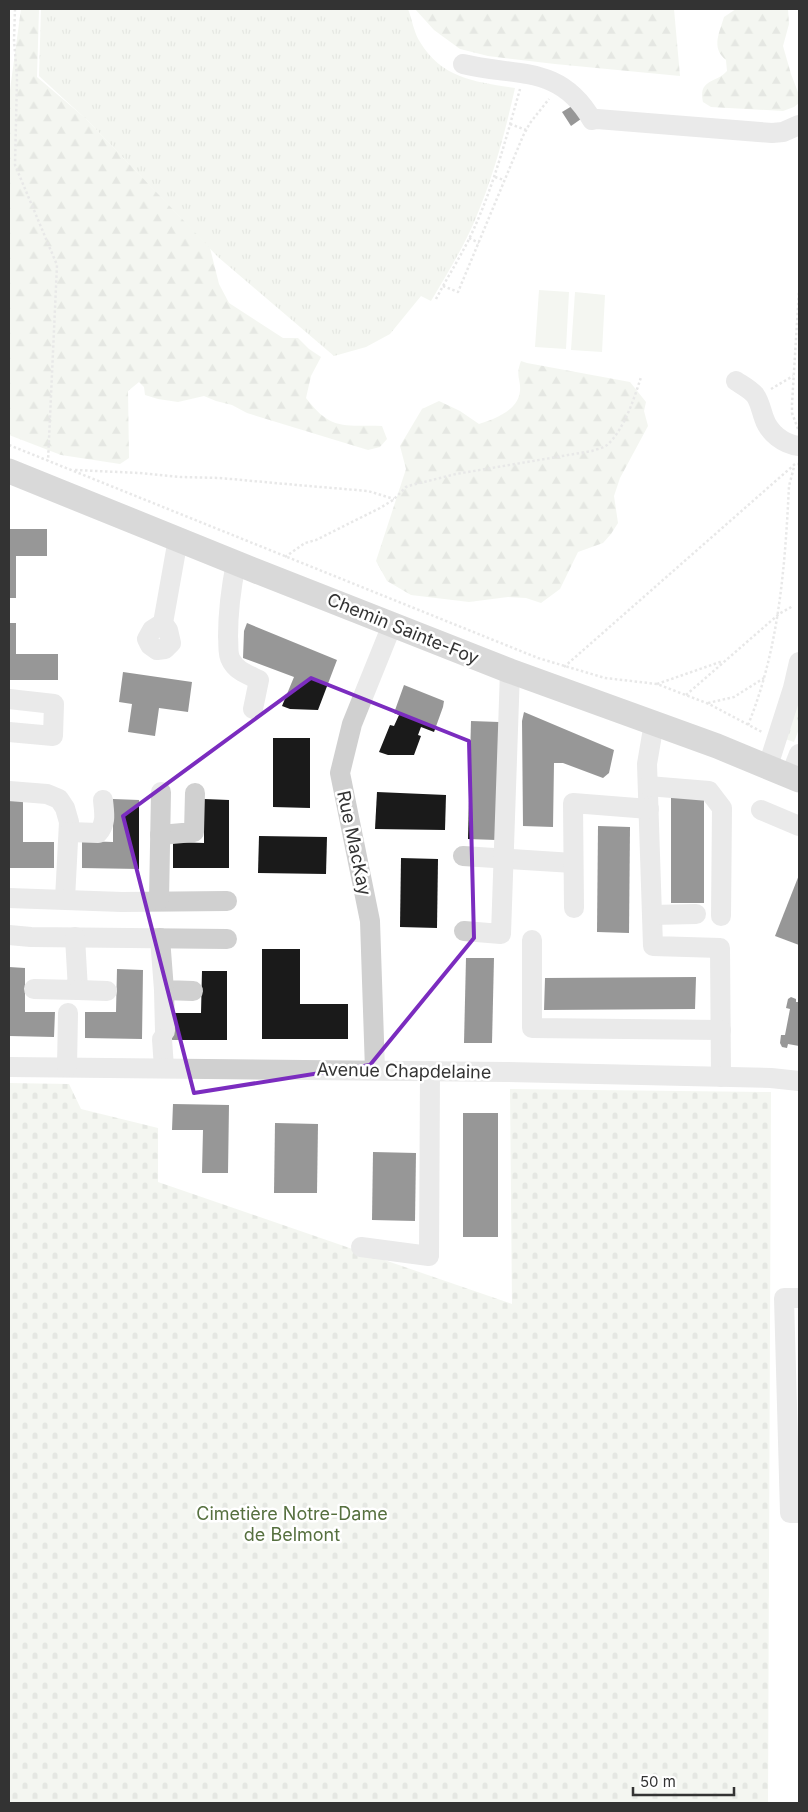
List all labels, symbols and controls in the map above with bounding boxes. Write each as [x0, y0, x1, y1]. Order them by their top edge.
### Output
street label: Chemin Sainte-Foy [324, 589, 482, 669]
street label: Rue MacKay [333, 789, 376, 897]
street label: Avenue Chapdelaine [316, 1058, 492, 1083]
park label: Cimetière Notre-Dame de Belmont [196, 1503, 388, 1545]
scale bar [633, 1764, 734, 1796]
text: 50 m [640, 1772, 676, 1791]

